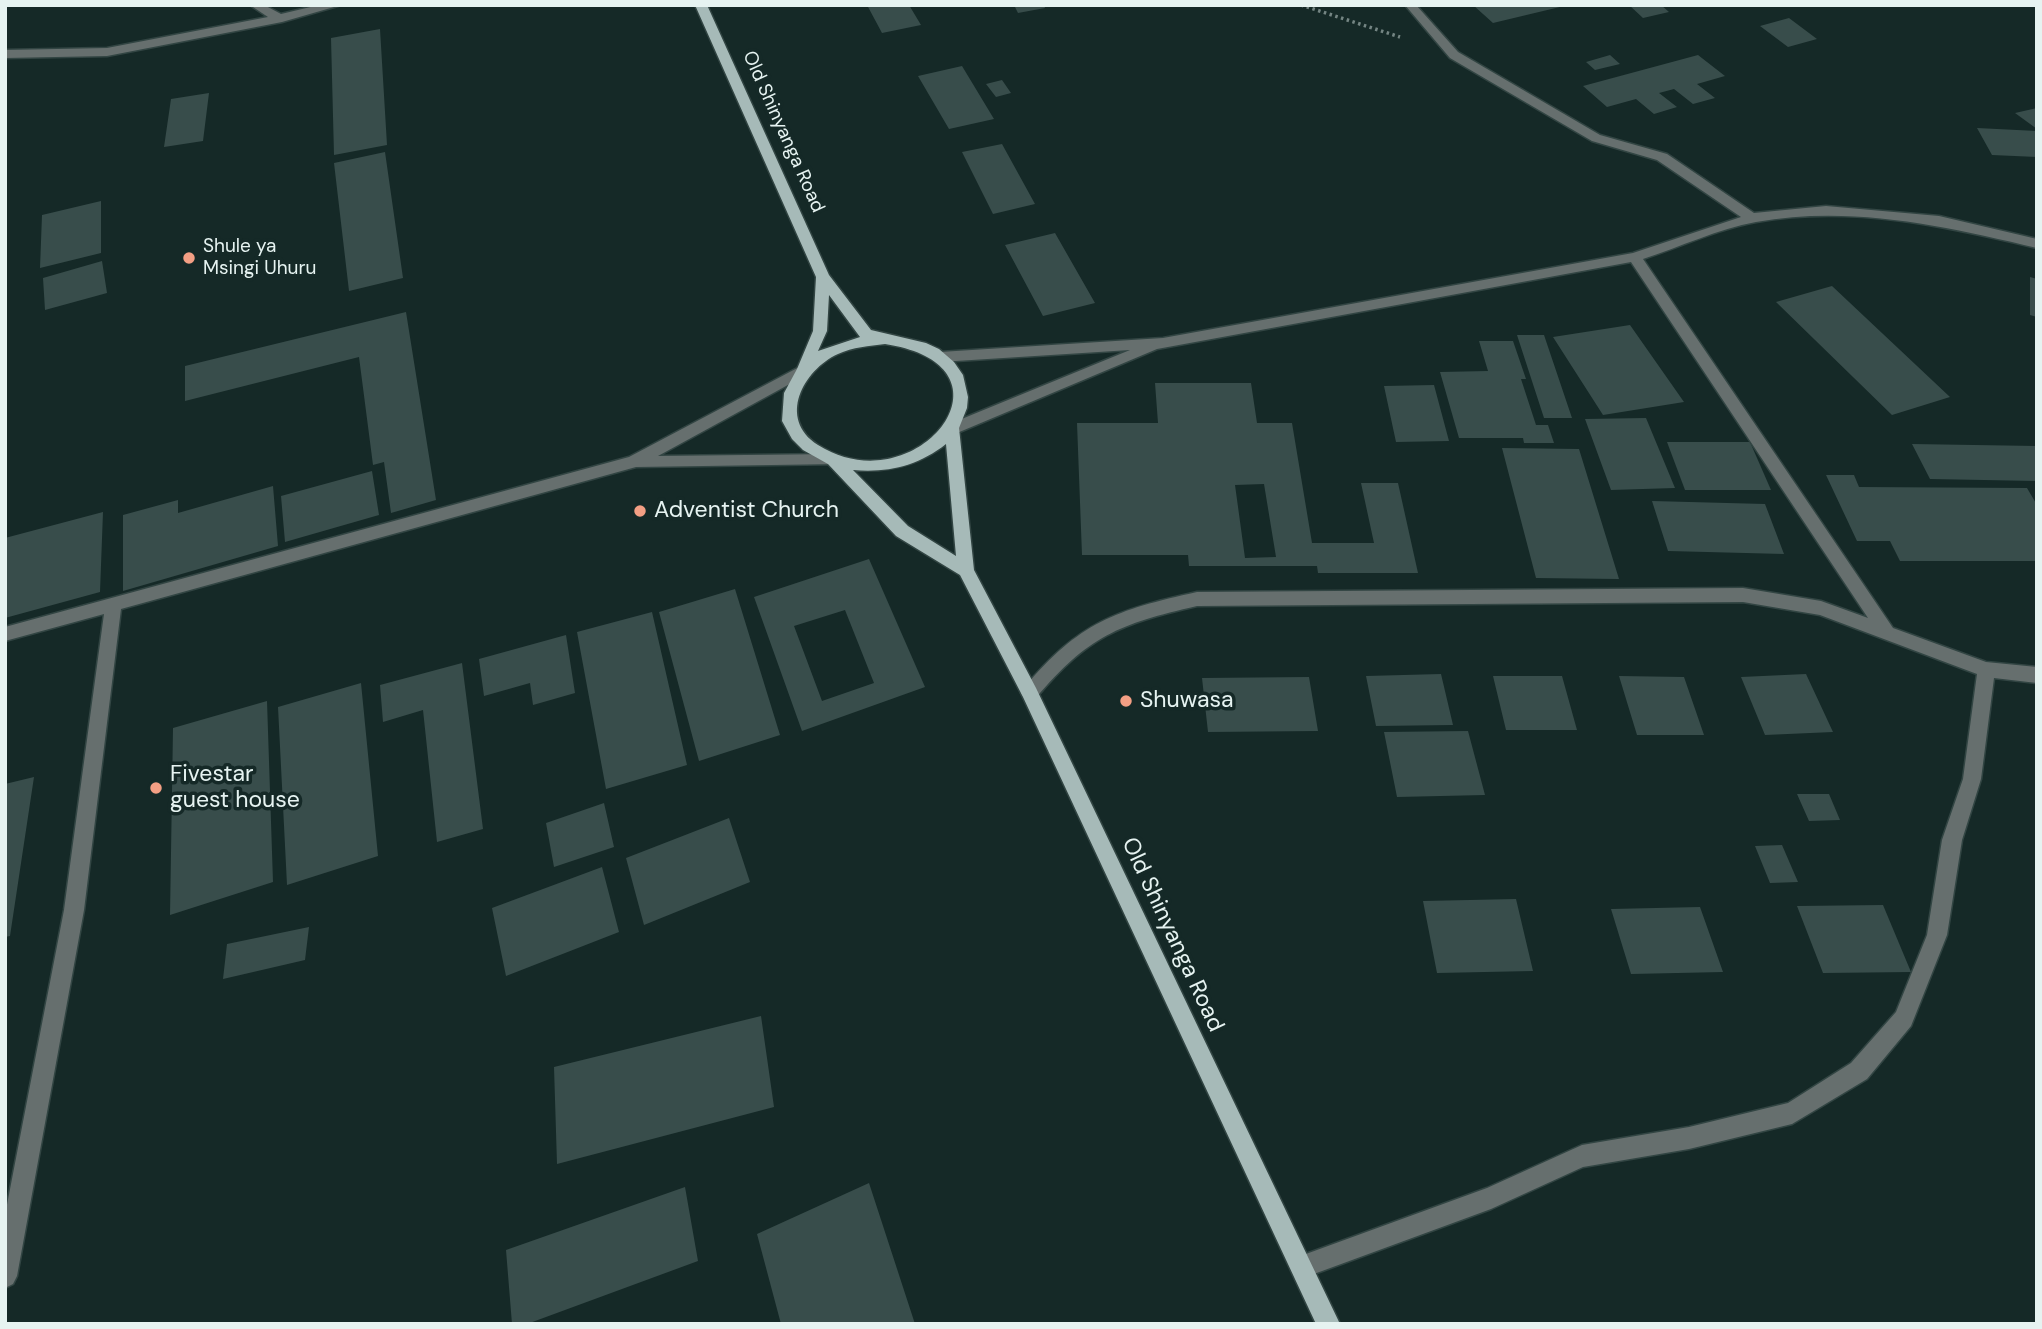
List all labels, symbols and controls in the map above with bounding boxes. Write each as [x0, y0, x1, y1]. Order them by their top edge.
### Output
street label: Old Shinyanga Road [737, 48, 829, 216]
place label: Shule ya Msingi Uhuru [203, 236, 316, 280]
marker: Shule ya Msingi Uhuru [181, 250, 197, 266]
place label: Adventist Church [654, 497, 839, 525]
marker: Adventist Church [632, 503, 648, 519]
place label: Shuwasa [1140, 687, 1233, 715]
marker: Shuwasa [1118, 693, 1134, 709]
place label: Fivestar guest house [170, 761, 300, 815]
marker: Fivestar guest house [148, 780, 164, 796]
street label: Old Shinyanga Road [1115, 833, 1229, 1037]

